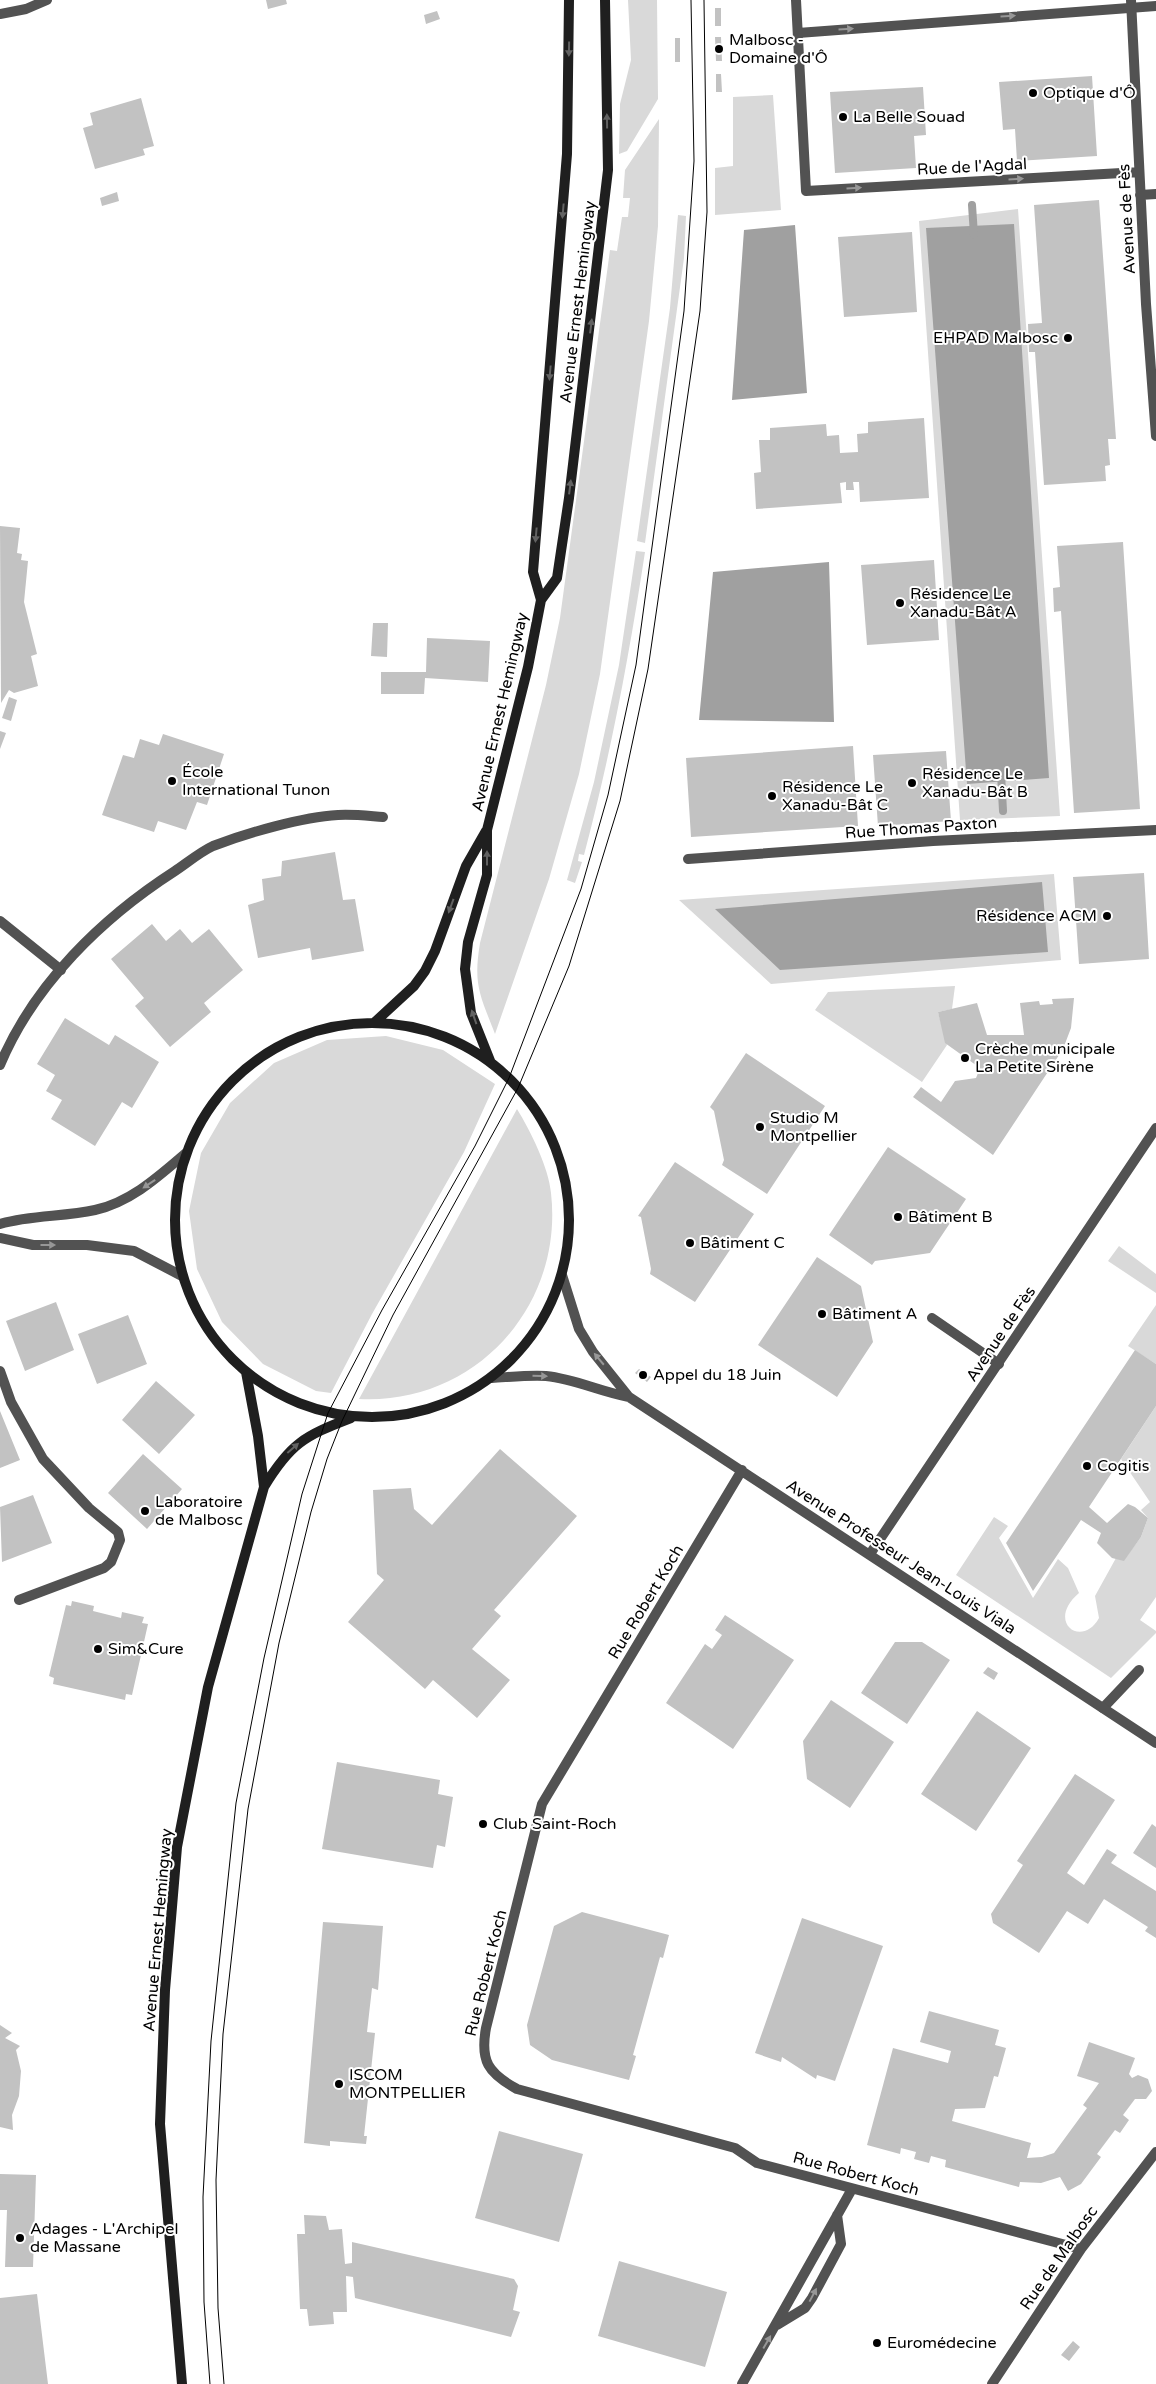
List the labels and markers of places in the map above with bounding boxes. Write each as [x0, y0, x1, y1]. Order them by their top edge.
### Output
place label: Malbosc - Domaine d'Ô [729, 30, 828, 68]
marker: Malbosc - Domaine d'Ô [713, 43, 725, 55]
place label: Optique d'Ô [1043, 83, 1136, 103]
marker: Optique d'Ô [1027, 87, 1039, 99]
place label: La Belle Souad [853, 107, 965, 127]
marker: La Belle Souad [837, 111, 849, 123]
place label: EHPAD Malbosc [933, 328, 1058, 348]
marker: EHPAD Malbosc [1062, 332, 1074, 344]
place label: Résidence Le Xanadu-Bât A [910, 584, 1017, 622]
marker: Résidence Le Xanadu-Bât A [894, 597, 906, 609]
place label: École International Tunon [182, 762, 330, 800]
place label: Résidence Le Xanadu-Bât B [922, 764, 1028, 802]
marker: École International Tunon [166, 775, 178, 787]
place label: Résidence Le Xanadu-Bât C [782, 777, 888, 815]
marker: Résidence Le Xanadu-Bât B [906, 777, 918, 789]
marker: Résidence Le Xanadu-Bât C [766, 790, 778, 802]
place label: Résidence ACM [976, 906, 1097, 926]
marker: Résidence ACM [1101, 910, 1113, 922]
place label: Crèche municipale La Petite Sirène [975, 1039, 1115, 1077]
marker: Crèche municipale La Petite Sirène [959, 1052, 971, 1064]
place label: Studio M Montpellier [770, 1108, 858, 1146]
marker: Studio M Montpellier [754, 1121, 766, 1133]
place label: Bâtiment B [908, 1207, 993, 1227]
marker: Bâtiment B [892, 1211, 904, 1223]
place label: Bâtiment C [700, 1233, 785, 1253]
marker: Bâtiment C [684, 1237, 696, 1249]
place label: Bâtiment A [832, 1304, 918, 1324]
marker: Bâtiment A [816, 1308, 828, 1320]
place label: Appel du 18 Juin [653, 1365, 781, 1385]
marker: Appel du 18 Juin [637, 1369, 649, 1381]
place label: Cogitis [1097, 1456, 1149, 1476]
marker: Cogitis [1081, 1460, 1093, 1472]
place label: Laboratoire de Malbosc [155, 1492, 243, 1530]
marker: Laboratoire de Malbosc [139, 1505, 151, 1517]
place label: Sim&Cure [108, 1639, 184, 1659]
marker: Sim&Cure [92, 1643, 104, 1655]
place label: Club Saint-Roch [493, 1814, 617, 1834]
marker: Club Saint-Roch [477, 1818, 489, 1830]
place label: ISCOM MONTPELLIER [349, 2065, 466, 2103]
marker: ISCOM MONTPELLIER [333, 2078, 345, 2090]
place label: Adages - L'Archipel de Massane [30, 2219, 178, 2257]
marker: Adages - L'Archipel de Massane [14, 2232, 26, 2244]
place label: Euromédecine [887, 2333, 997, 2353]
marker: Euromédecine [871, 2337, 883, 2349]

